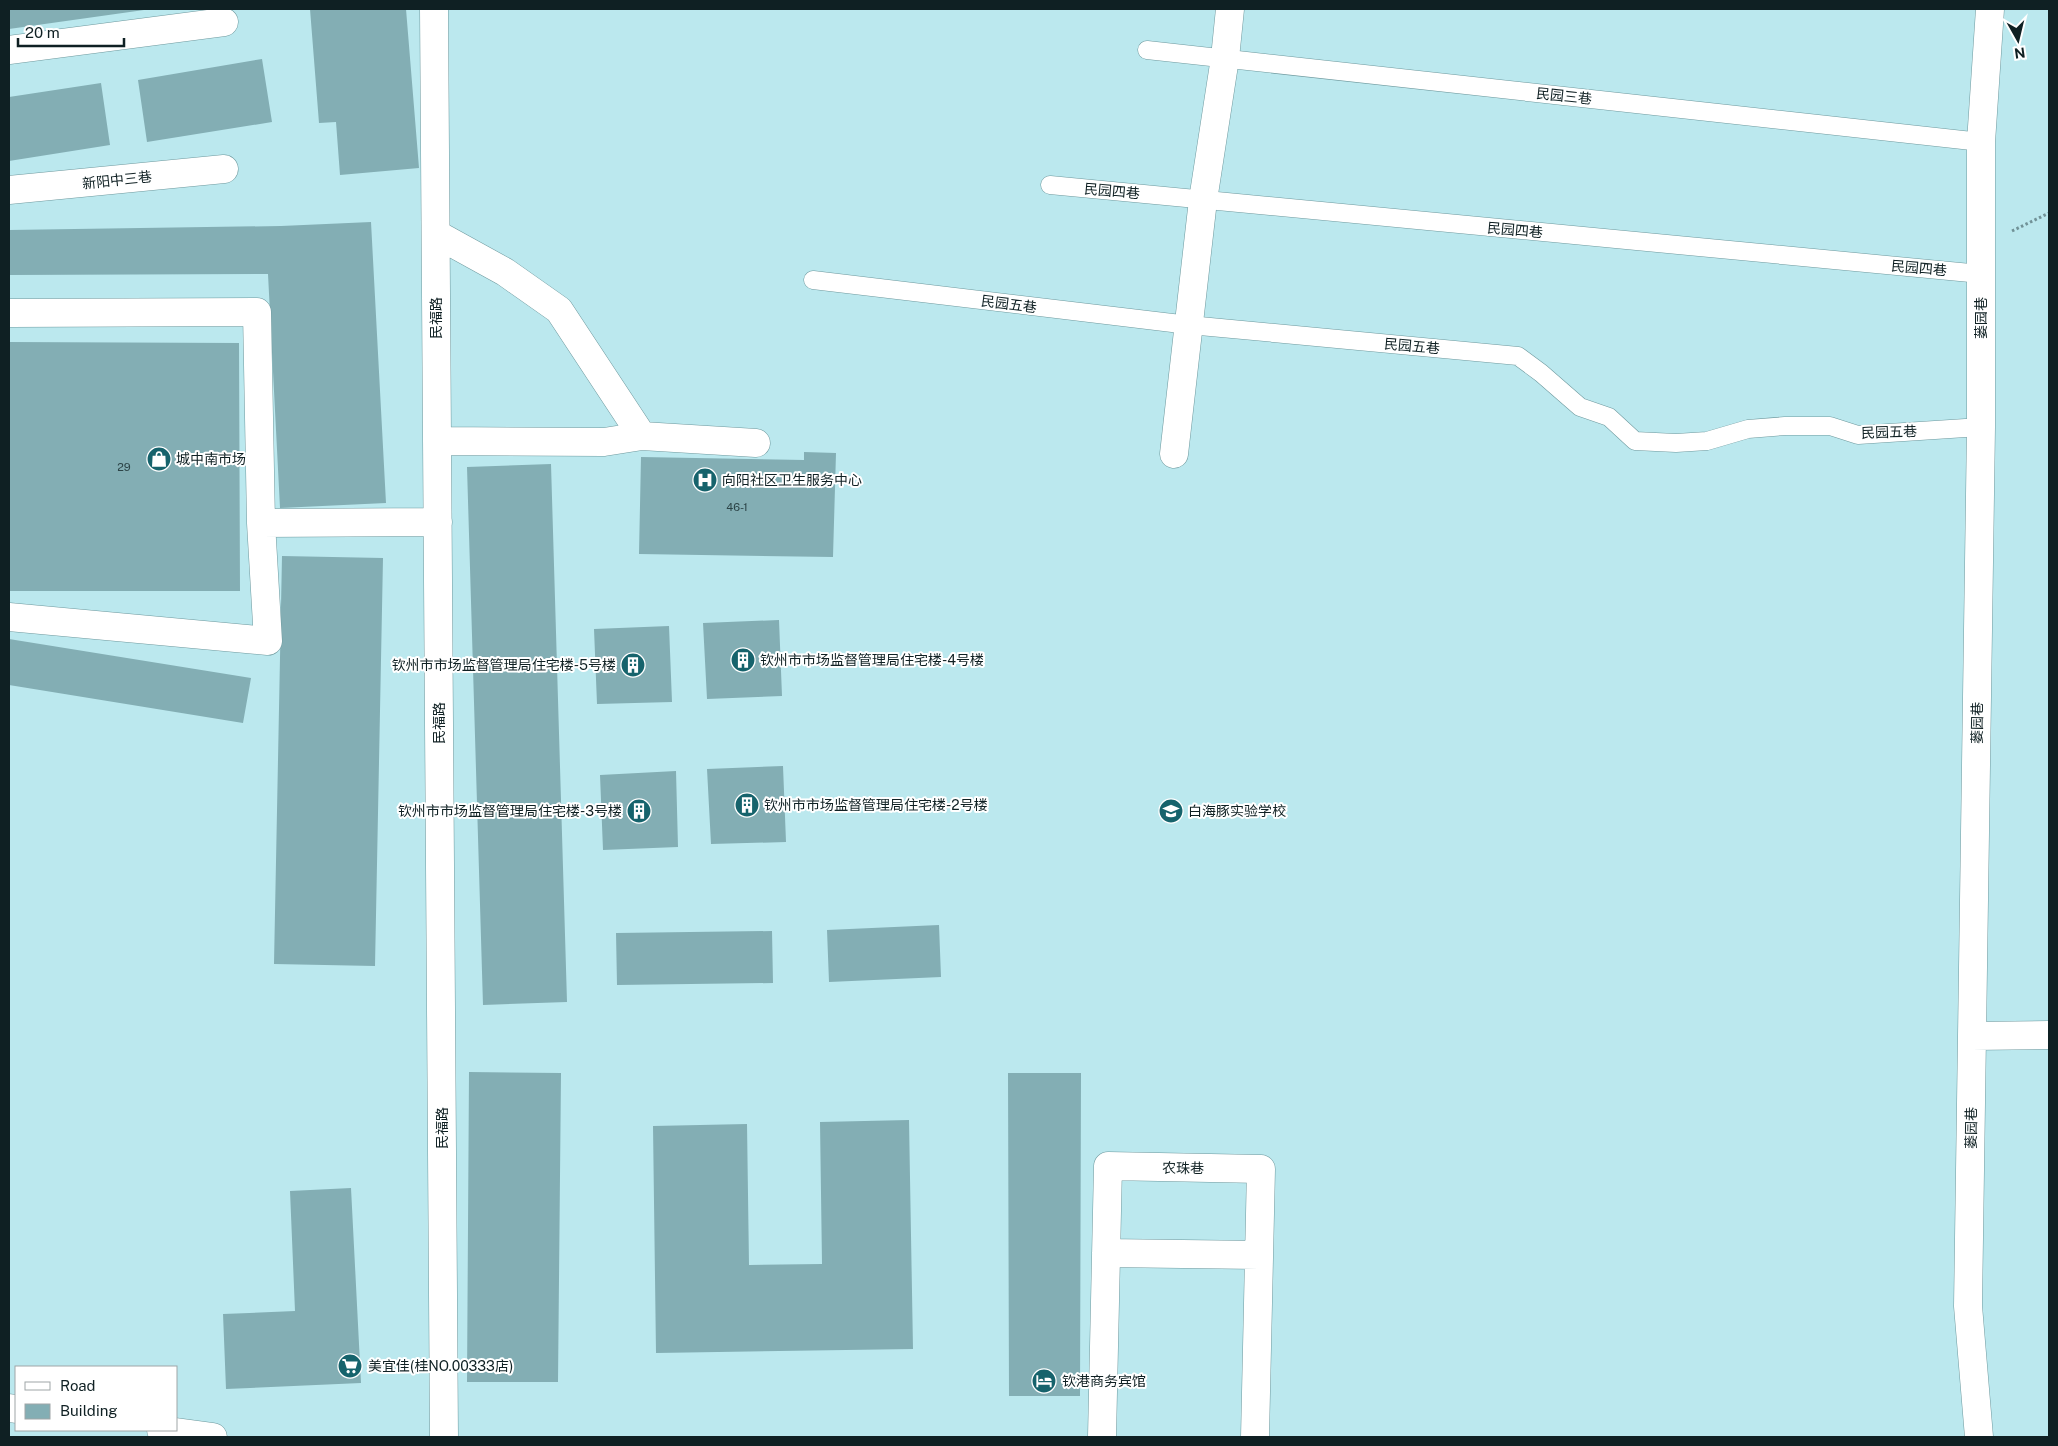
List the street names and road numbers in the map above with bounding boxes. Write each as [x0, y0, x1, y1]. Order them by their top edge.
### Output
street label: 民园三巷 [1535, 85, 1593, 107]
street label: 新阳中三巷 [81, 168, 153, 192]
street label: 民园四巷 [1083, 181, 1141, 201]
street label: 民园四巷 [1486, 220, 1544, 240]
street label: 民园四巷 [1890, 258, 1948, 278]
street label: 民园五巷 [980, 293, 1038, 315]
street label: 民福路 [428, 297, 444, 339]
street label: 蒌园巷 [1973, 297, 1989, 339]
street label: 民园五巷 [1383, 336, 1441, 356]
street label: 民园五巷 [1861, 423, 1917, 441]
street label: 民福路 [431, 702, 447, 744]
street label: 蒌园巷 [1969, 702, 1985, 744]
street label: 民福路 [434, 1107, 450, 1149]
street label: 蒌园巷 [1963, 1107, 1979, 1149]
street label: 农珠巷 [1162, 1160, 1204, 1176]

